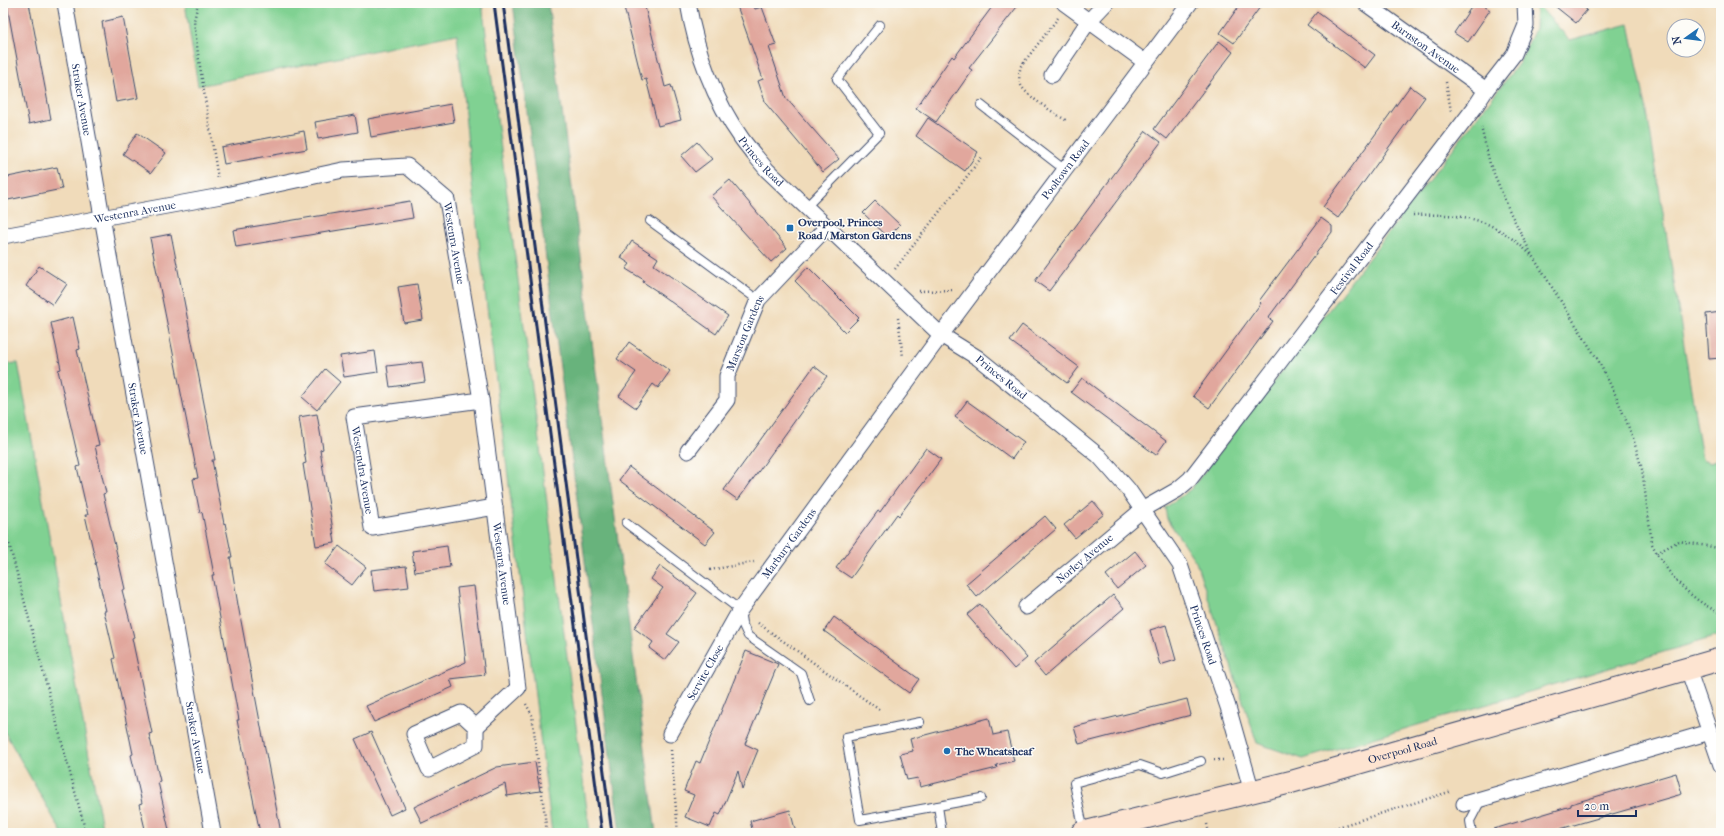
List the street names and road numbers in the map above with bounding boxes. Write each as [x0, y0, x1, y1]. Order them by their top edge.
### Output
street label: Barnston Avenue [1389, 18, 1463, 76]
street label: Straker Avenue [69, 63, 94, 137]
street label: Princes Road [735, 134, 787, 190]
street label: Pooltown Road [1039, 137, 1093, 202]
street label: Westenra Avenue [92, 198, 177, 226]
street label: Westenra Avenue [440, 200, 467, 286]
street label: Festival Road [1328, 239, 1377, 297]
street label: Marston Gardens [724, 292, 767, 373]
street label: Princes Road [973, 353, 1030, 403]
street label: Straker Avenue [125, 382, 151, 456]
street label: Westendra Avenue [348, 424, 376, 516]
street label: Marbury Gardens [759, 506, 819, 581]
street label: Westenra Avenue [490, 521, 513, 606]
street label: Norley Avenue [1053, 531, 1116, 586]
street label: Princes Road [1187, 603, 1220, 667]
street label: Servite Close [684, 642, 726, 703]
street label: Straker Avenue [182, 700, 208, 775]
street label: Overpool Road [1366, 734, 1440, 767]

